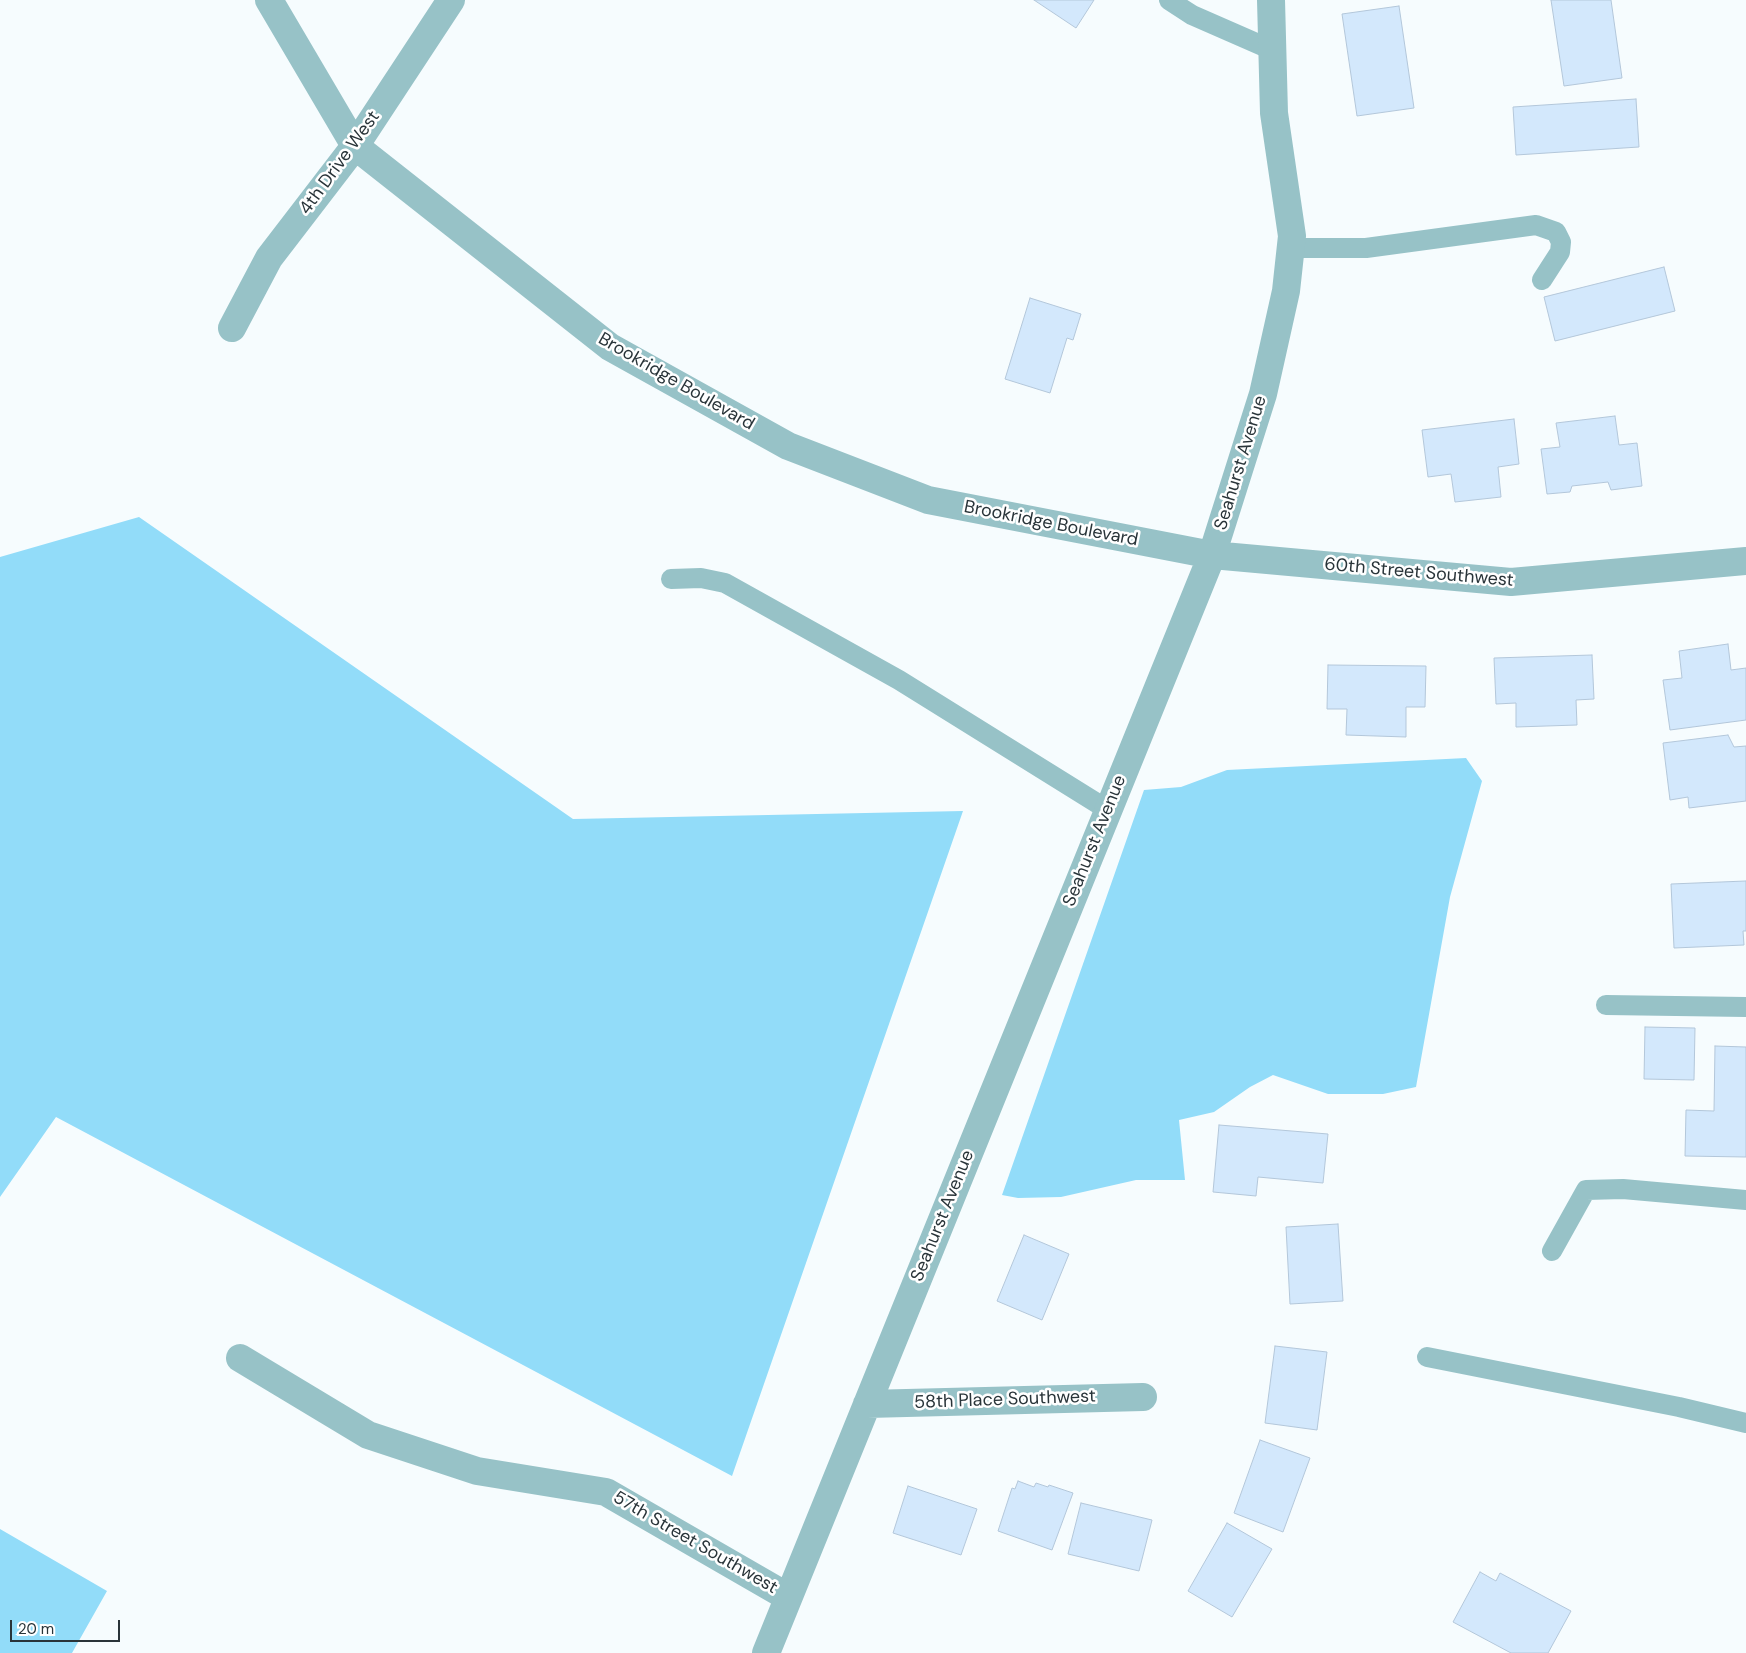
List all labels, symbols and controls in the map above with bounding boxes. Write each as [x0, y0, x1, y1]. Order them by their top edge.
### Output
street label: 4th Drive West [295, 107, 385, 219]
street label: Brookridge Boulevard [594, 328, 758, 436]
street label: Seahurst Avenue [1210, 393, 1272, 533]
street label: Brookridge Boulevard [962, 497, 1140, 551]
street label: 60th Street Southwest [1324, 554, 1514, 592]
street label: Seahurst Avenue [1059, 772, 1131, 910]
street label: Seahurst Avenue [907, 1147, 979, 1285]
street label: 58th Place Southwest [914, 1386, 1096, 1414]
street label: 57th Street Southwest [609, 1487, 781, 1599]
scale bar [12, 1610, 122, 1642]
text: 20 m [18, 1619, 54, 1639]

